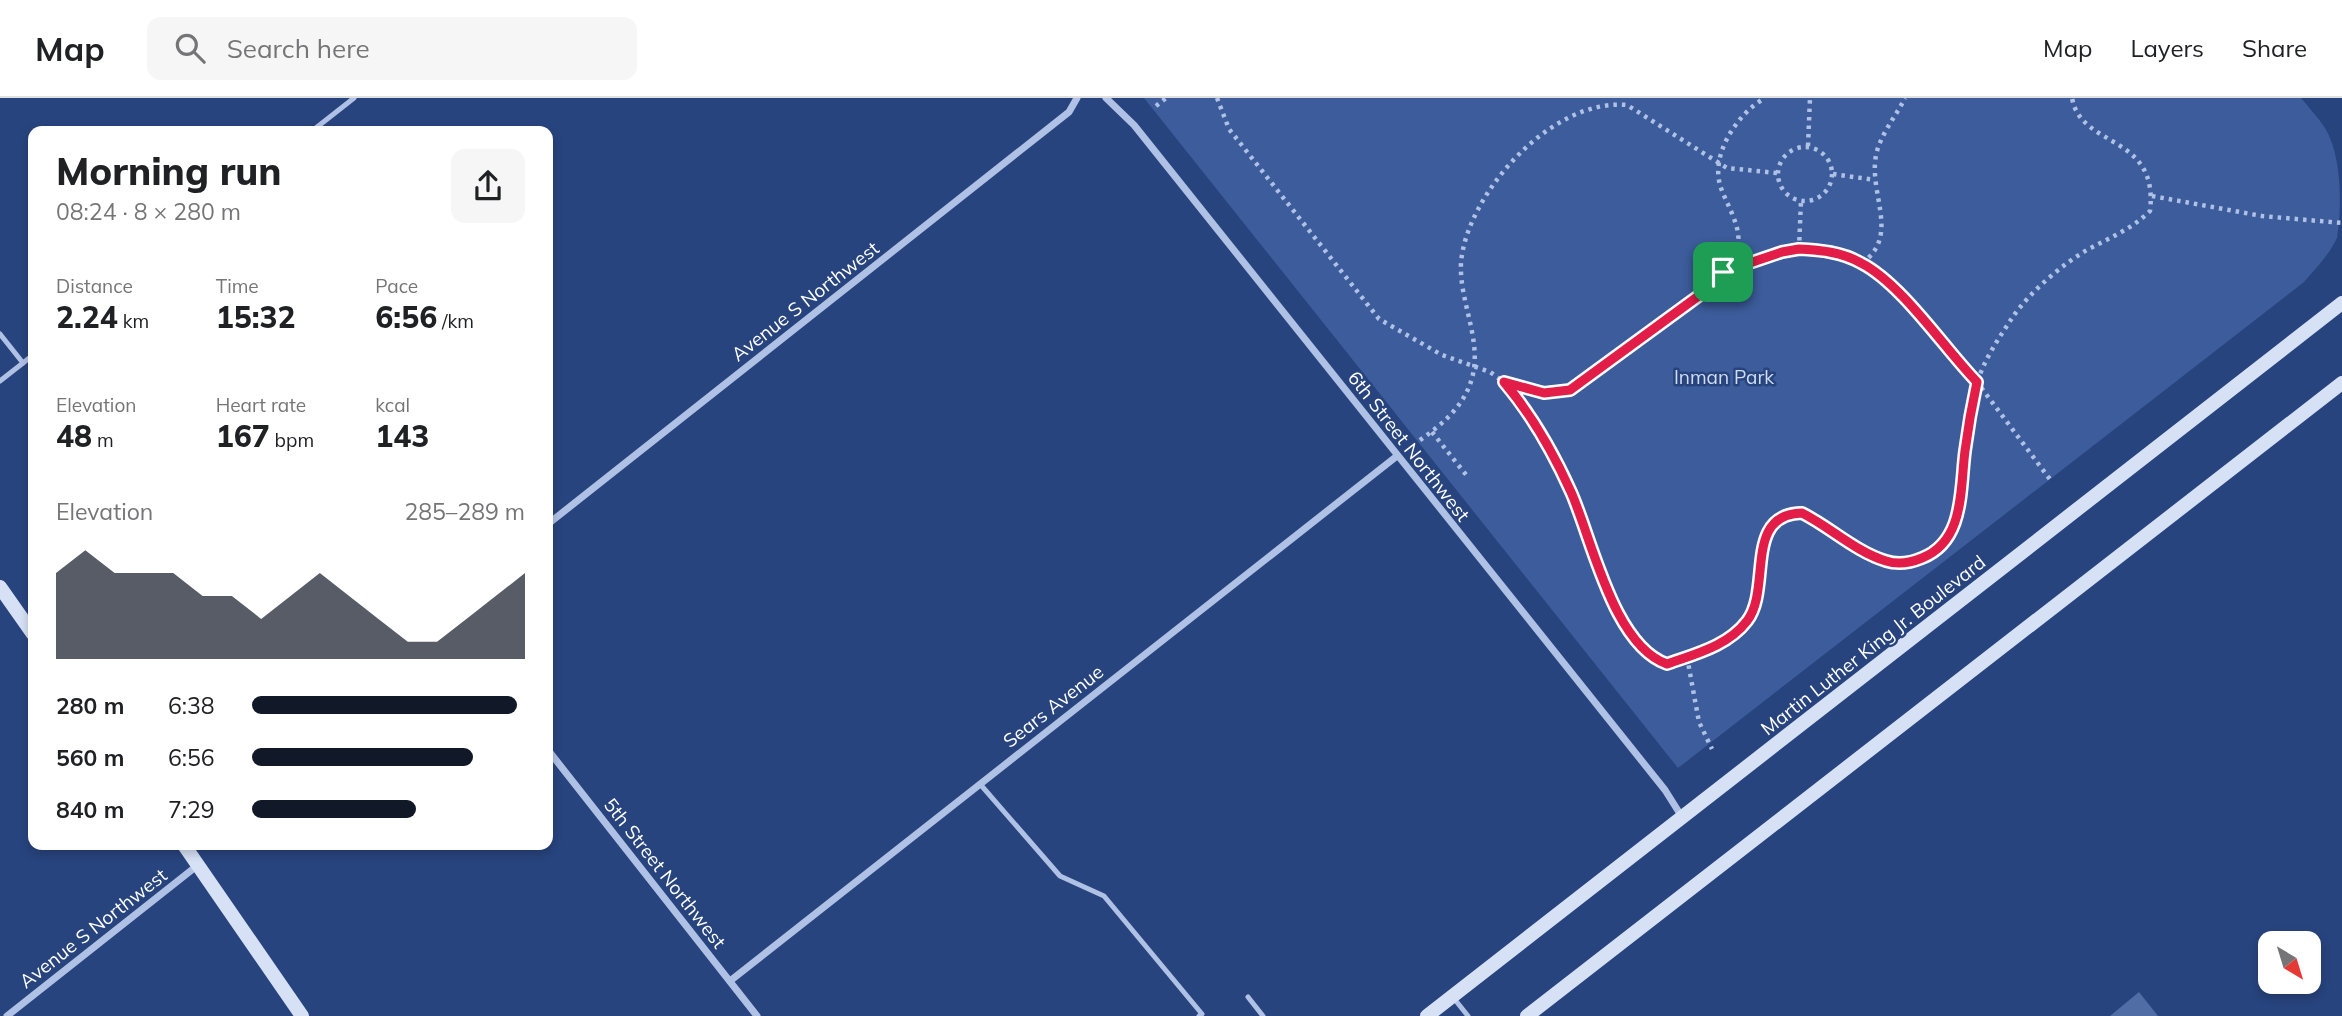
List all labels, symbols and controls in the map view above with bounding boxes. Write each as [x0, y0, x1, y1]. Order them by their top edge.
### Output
search box [147, 17, 637, 80]
text: Map [35, 28, 105, 69]
icon: search [171, 29, 209, 67]
text: Search here [227, 32, 370, 65]
text: Map [2043, 33, 2092, 63]
text: Layers [2130, 33, 2204, 63]
text: Share [2242, 33, 2307, 63]
text: Morning run [56, 147, 282, 195]
button: share [451, 149, 525, 223]
text: 08:24 · 8 × 280 m [56, 197, 241, 226]
street label: Avenue S Northwest [726, 236, 884, 366]
pin [1693, 242, 1753, 302]
icon: arrive [1704, 253, 1742, 291]
text: Distance [56, 274, 133, 298]
text: Time [216, 274, 259, 298]
text: Pace [375, 274, 418, 298]
text: 2.24 [56, 298, 118, 336]
text: 15:32 [216, 298, 295, 336]
text: 6:56 [375, 298, 437, 336]
text: km [118, 309, 149, 333]
text: /km [437, 309, 474, 333]
park label: Inman Park [1674, 365, 1774, 389]
street label: 6th Street Northwest [1343, 366, 1475, 526]
text: Elevation [56, 393, 136, 417]
text: Heart rate [216, 393, 306, 417]
text: kcal [375, 393, 410, 417]
text: 48 [56, 417, 92, 455]
text: 167 [216, 417, 270, 455]
text: 143 [375, 417, 429, 455]
text: m [92, 428, 114, 452]
text: bpm [270, 428, 314, 452]
text: Elevation [56, 497, 153, 526]
text: 285–289 m [404, 497, 525, 526]
street label: Martin Luther King Jr. Boulevard [1756, 550, 1990, 740]
street label: Sears Avenue [998, 659, 1108, 753]
text: 280 m [56, 691, 124, 720]
text: 6:38 [168, 691, 215, 720]
text: 560 m [56, 743, 124, 772]
text: 6:56 [168, 743, 215, 772]
street label: 5th Street Northwest [599, 793, 731, 953]
text: 840 m [56, 795, 124, 824]
text: 7:29 [168, 795, 215, 824]
street label: Avenue S Northwest [14, 863, 172, 993]
north arrow [2258, 931, 2320, 994]
map controls [2258, 931, 2321, 994]

